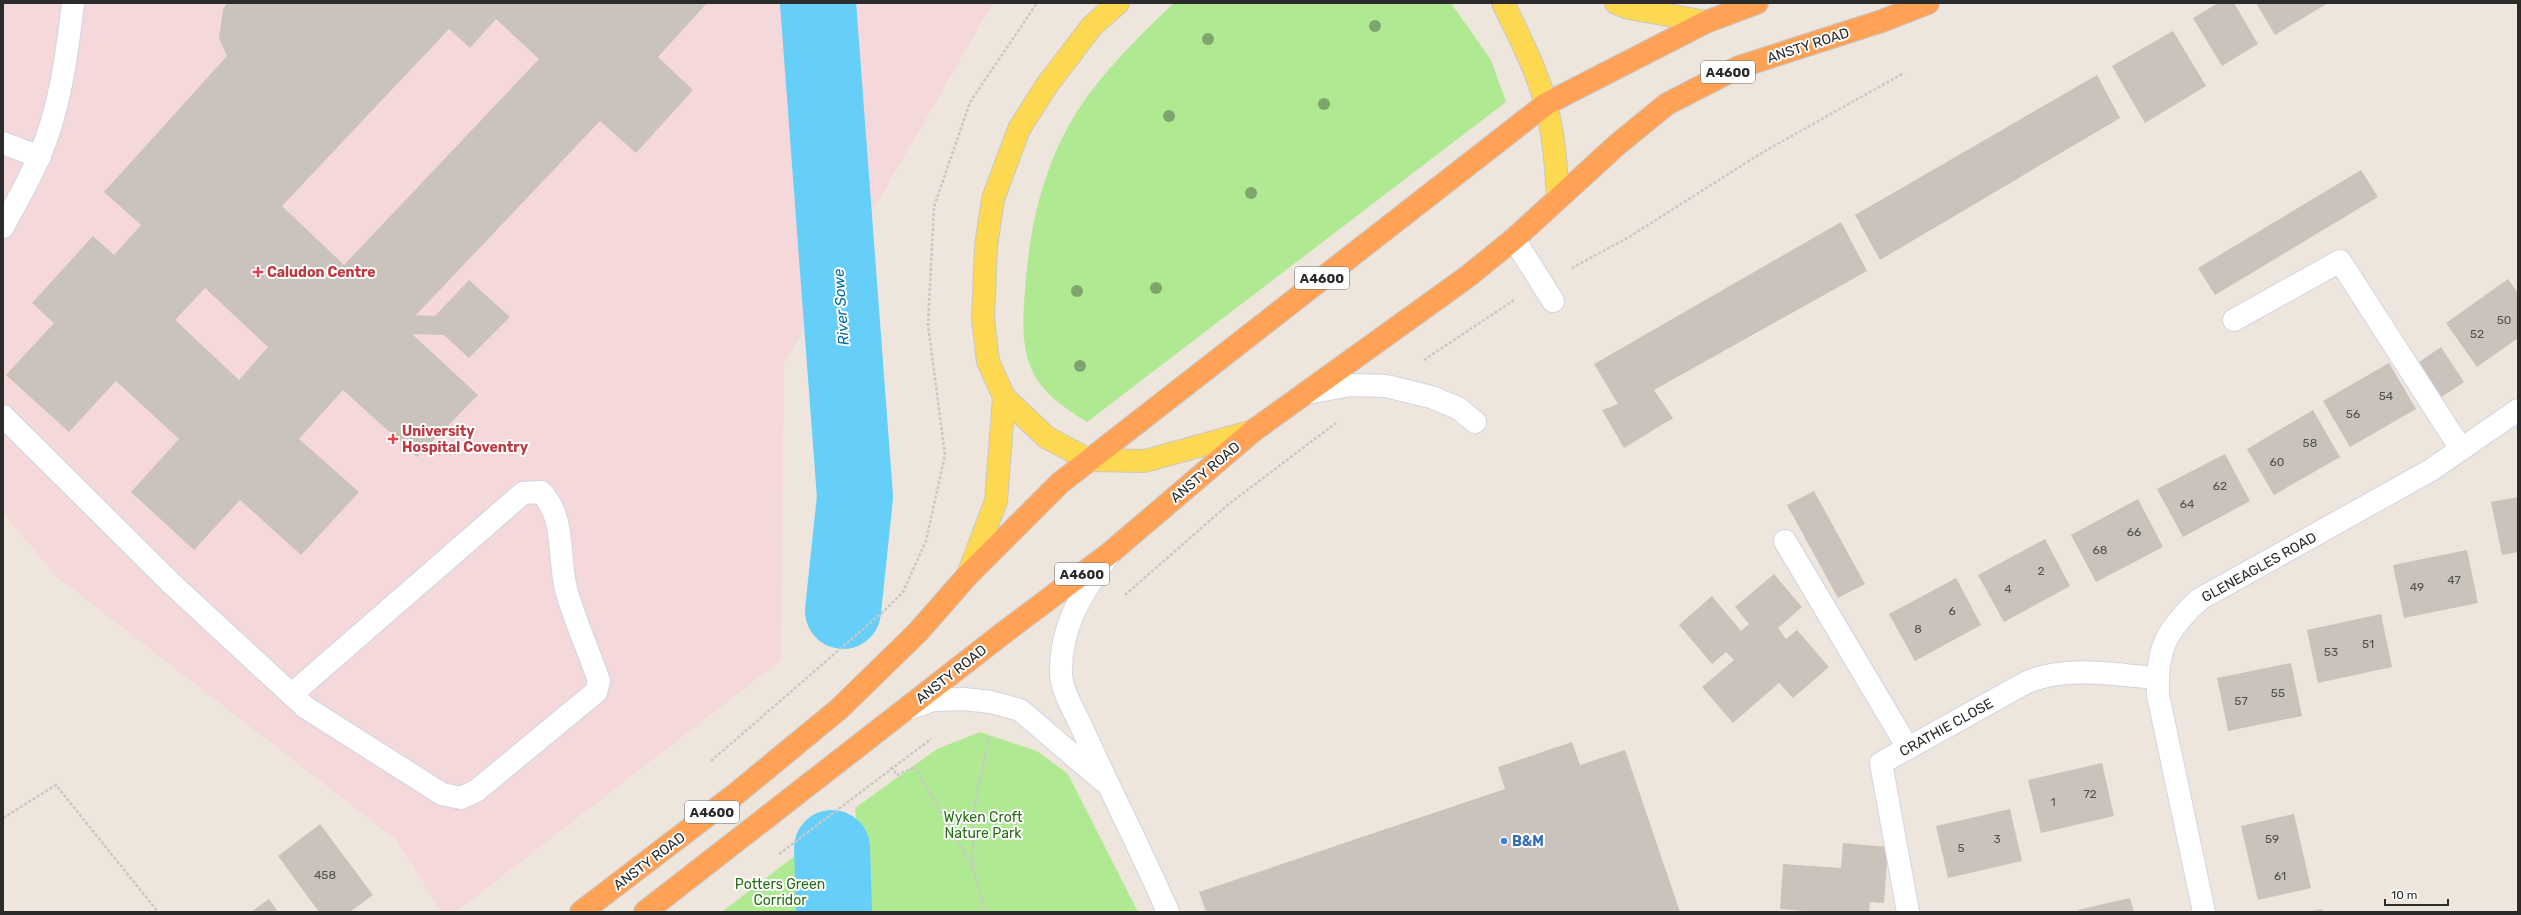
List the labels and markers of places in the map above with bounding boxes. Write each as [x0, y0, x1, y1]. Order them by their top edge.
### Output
place label: Caludon Centre [267, 264, 376, 281]
marker: Caludon Centre [252, 266, 264, 278]
place label: University Hospital Coventry [402, 423, 529, 456]
marker: University Hospital Coventry [387, 433, 399, 445]
place label: B&M [1512, 833, 1544, 850]
marker: B&M [1499, 836, 1509, 846]

